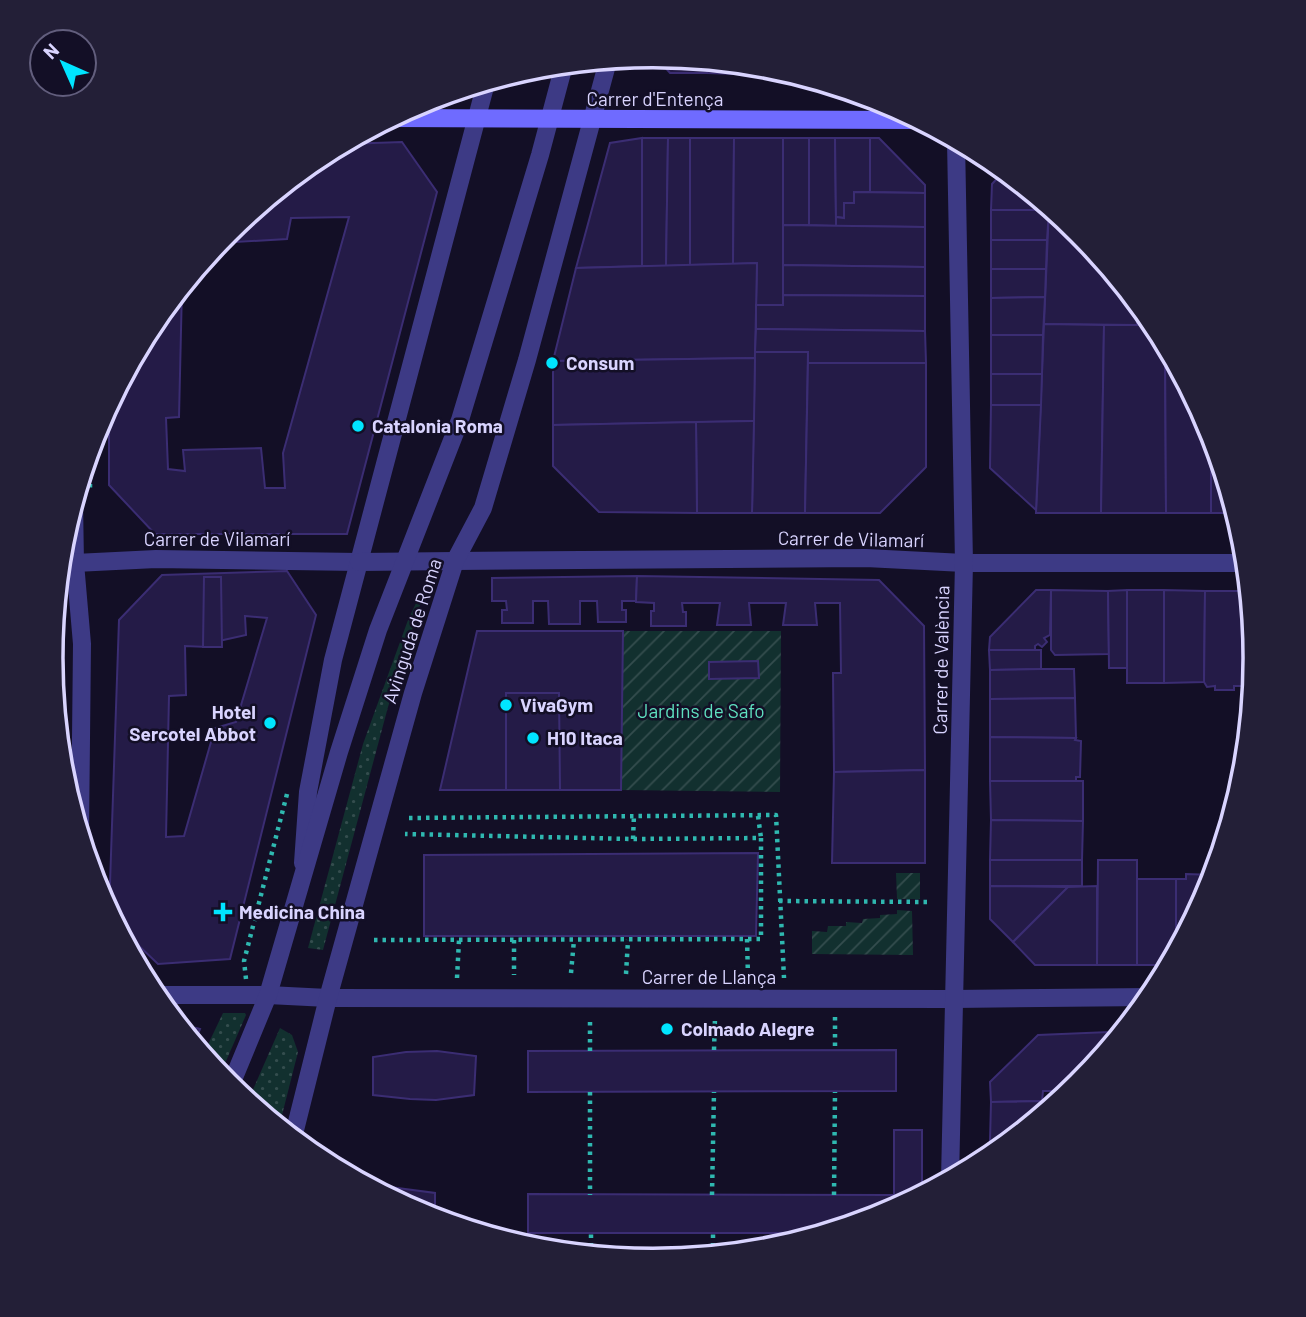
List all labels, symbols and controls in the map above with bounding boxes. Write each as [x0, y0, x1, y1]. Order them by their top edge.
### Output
north arrow [28, 28, 98, 98]
text: N [38, 38, 63, 63]
street label: Carrer d'Entença [587, 87, 723, 110]
place label: Consum [566, 351, 634, 374]
marker: Consum [544, 355, 560, 371]
place label: Catalonia Roma [372, 414, 503, 437]
marker: Catalonia Roma [350, 418, 366, 434]
street label: Carrer de Vilamarí [778, 526, 924, 551]
street label: Carrer de Vilamarí [144, 527, 290, 550]
street label: Avinguda de Roma [377, 555, 446, 706]
street label: Carrer de València [928, 585, 953, 735]
place label: VivaGym [520, 693, 593, 716]
marker: VivaGym [498, 697, 514, 713]
park label: Jardins de Safo [637, 699, 765, 722]
place label: Hotel Sercotel Abbot [129, 700, 256, 745]
marker: Hotel Sercotel Abbot [262, 715, 278, 731]
place label: H10 Itaca [547, 726, 623, 749]
marker: H10 Itaca [525, 730, 541, 746]
place label: Medicina China [239, 900, 365, 923]
marker: Medicina China [213, 902, 233, 922]
street label: Carrer de Llança [642, 965, 776, 988]
place label: Colmado Alegre [681, 1017, 815, 1040]
marker: Colmado Alegre [659, 1021, 675, 1037]

